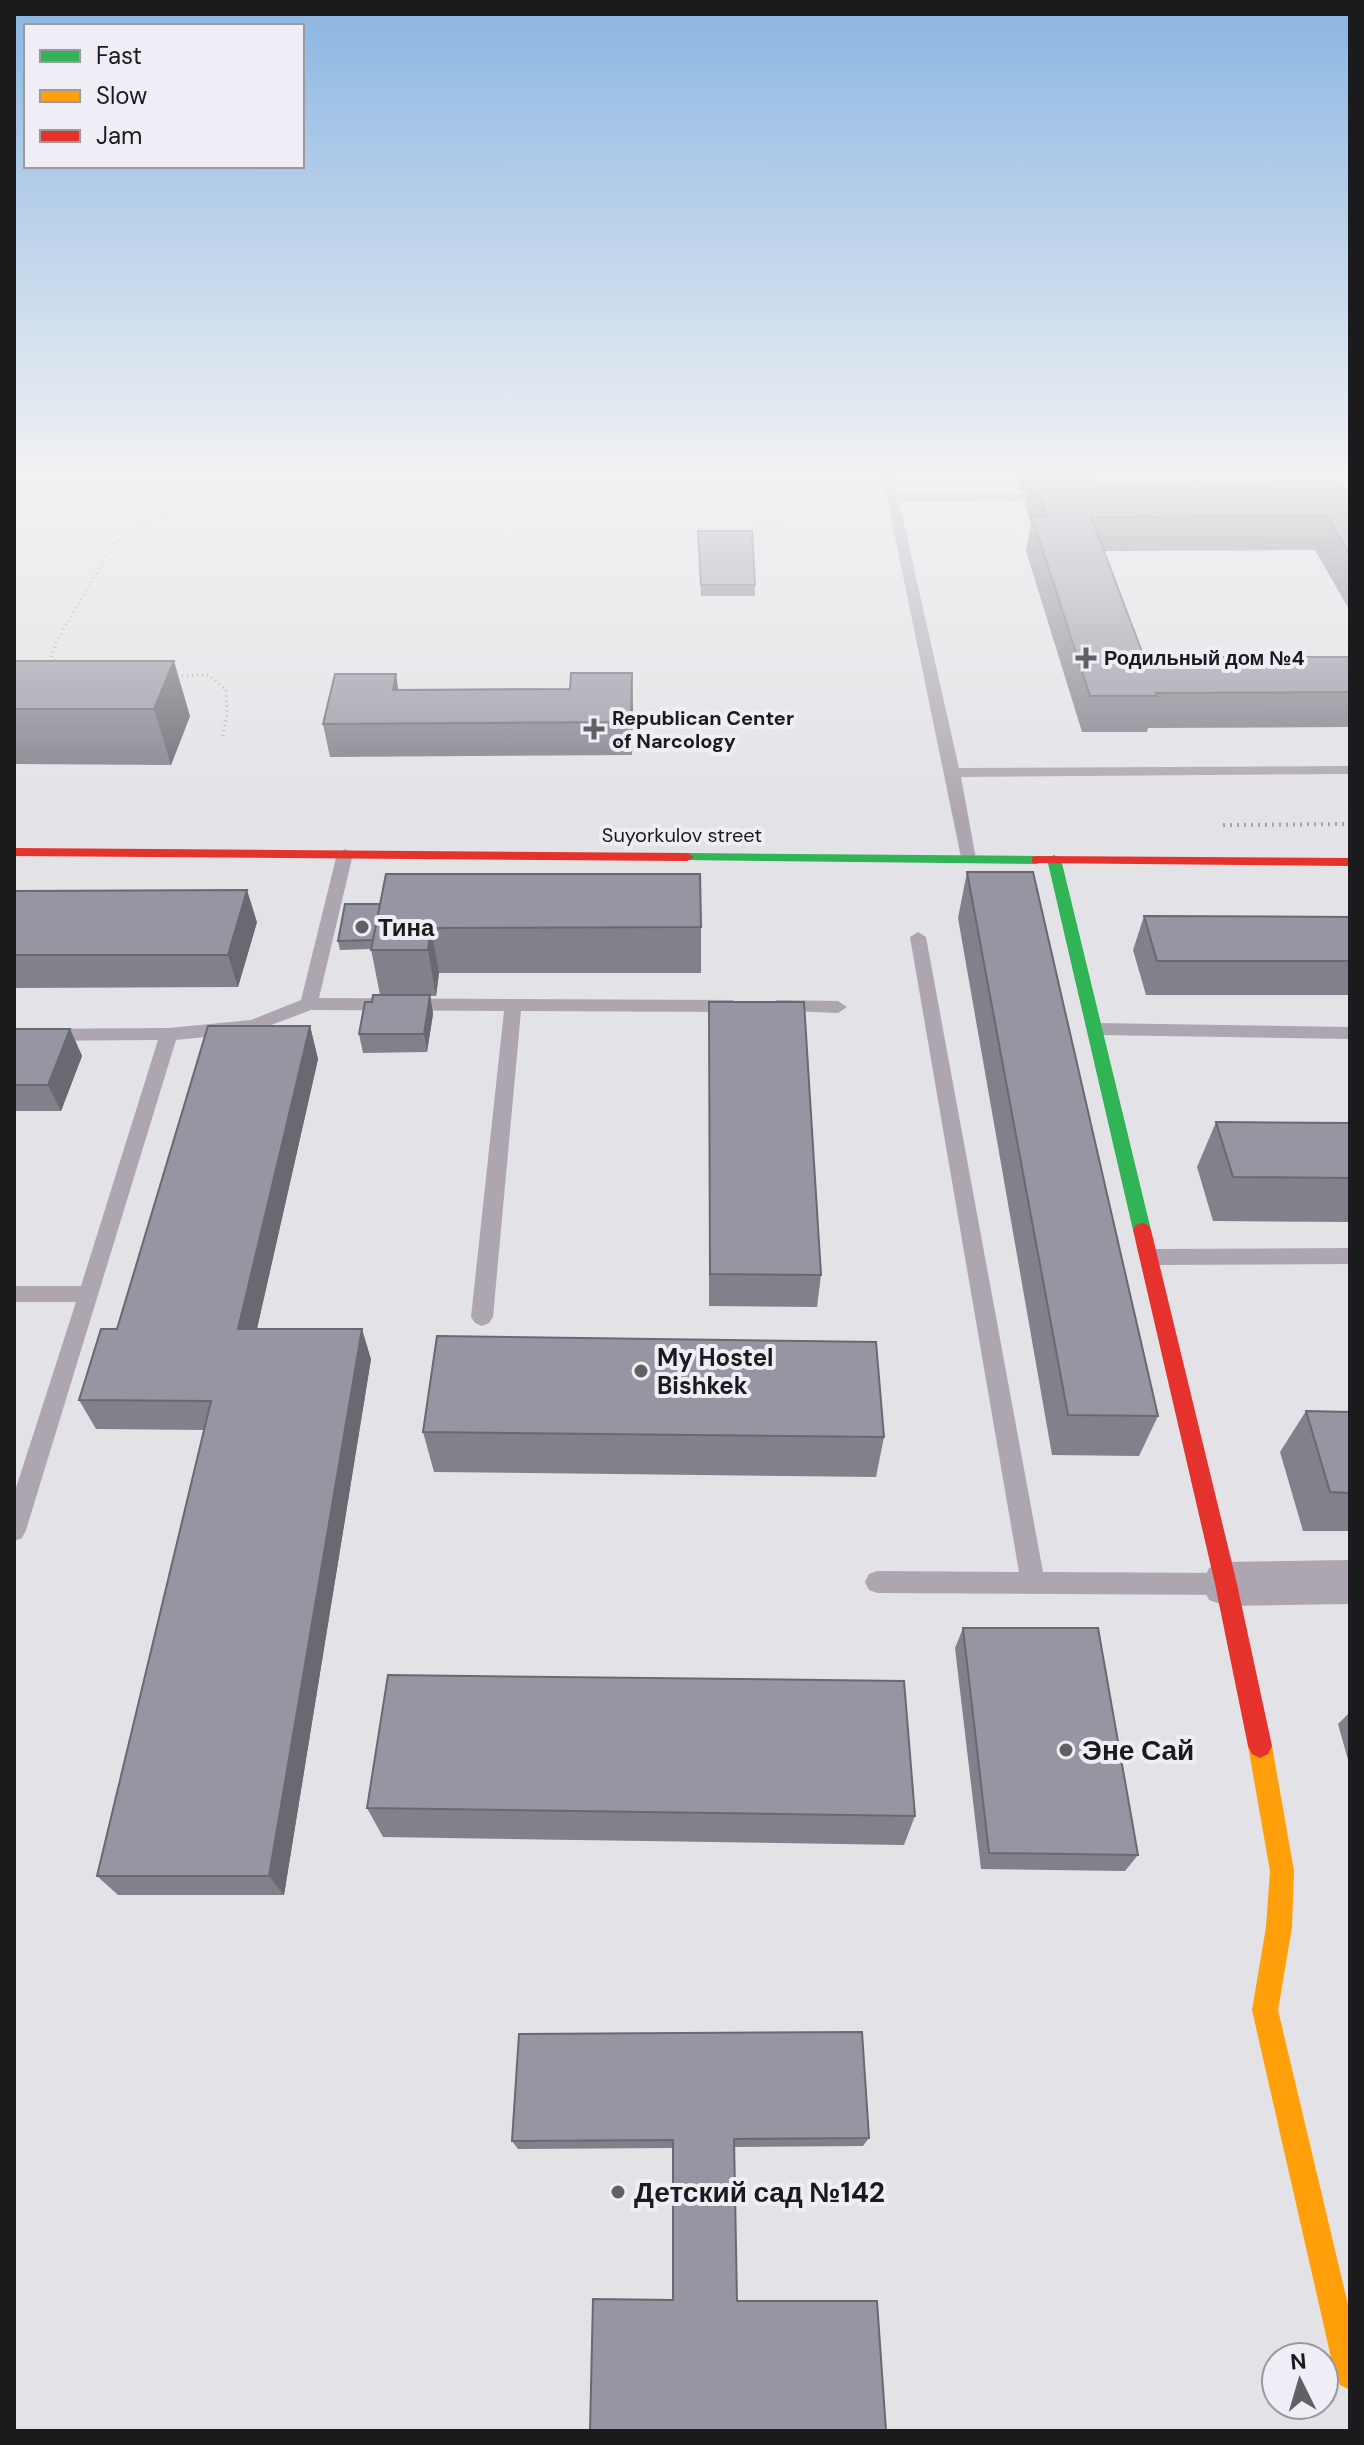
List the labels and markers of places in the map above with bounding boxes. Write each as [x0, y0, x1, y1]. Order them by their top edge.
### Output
place label: Родильный дом №4 [1104, 645, 1304, 671]
marker: Родильный дом №4 [1075, 647, 1097, 669]
place label: Republican Center of Narcology [612, 705, 794, 754]
marker: Republican Center of Narcology [583, 718, 605, 740]
place label: Тина [378, 912, 435, 943]
marker: Тина [353, 918, 371, 936]
place label: My Hostel Bishkek [657, 1342, 774, 1401]
marker: My Hostel Bishkek [632, 1362, 650, 1380]
place label: Эне Сай [1082, 1732, 1194, 1769]
marker: Эне Сай [1057, 1741, 1075, 1759]
place label: Детский сад №142 [634, 2174, 885, 2211]
marker: Детский сад №142 [609, 2183, 627, 2201]

